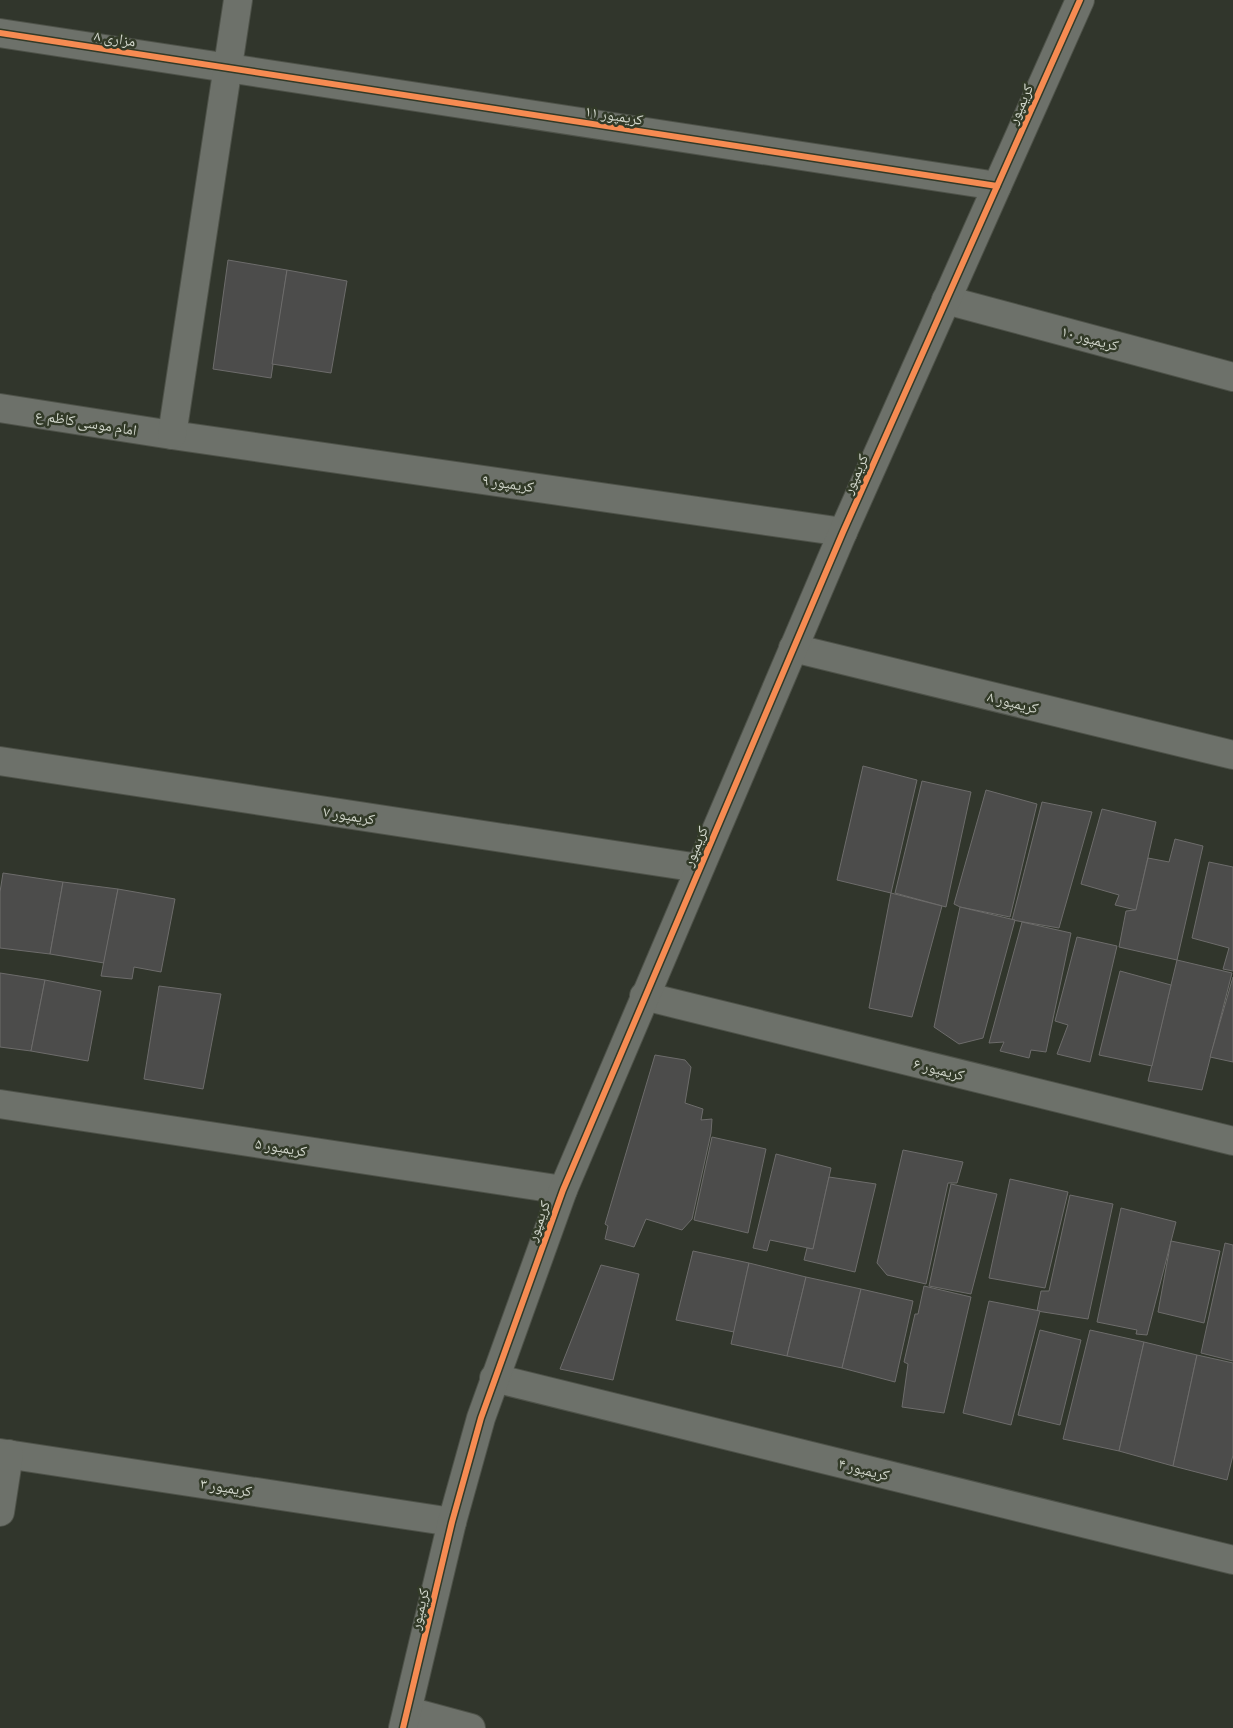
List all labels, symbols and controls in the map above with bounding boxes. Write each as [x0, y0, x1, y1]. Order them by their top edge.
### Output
street label: مزاری ۸ [93, 24, 137, 52]
street label: کریمپور [1001, 81, 1038, 128]
street label: کریمپور ۱۱ [583, 100, 645, 130]
street label: کریمپور ۱۰ [1059, 320, 1121, 356]
street label: امام موسی کاظم ع [34, 404, 138, 440]
street label: کریمپور [836, 451, 873, 498]
street label: کریمپور ۹ [481, 469, 535, 497]
street label: کریمپور ۸ [985, 686, 1041, 718]
street label: کریمپور ۷ [322, 801, 376, 829]
street label: کریمپور [677, 823, 713, 870]
street label: کریمپور ۶ [911, 1053, 967, 1085]
street label: کریمپور ۵ [254, 1133, 308, 1161]
street label: کریمپور [521, 1198, 555, 1245]
street label: کریمپور ۴ [836, 1453, 892, 1485]
street label: کریمپور ۳ [199, 1473, 253, 1501]
street label: کریمپور [404, 1586, 434, 1633]

